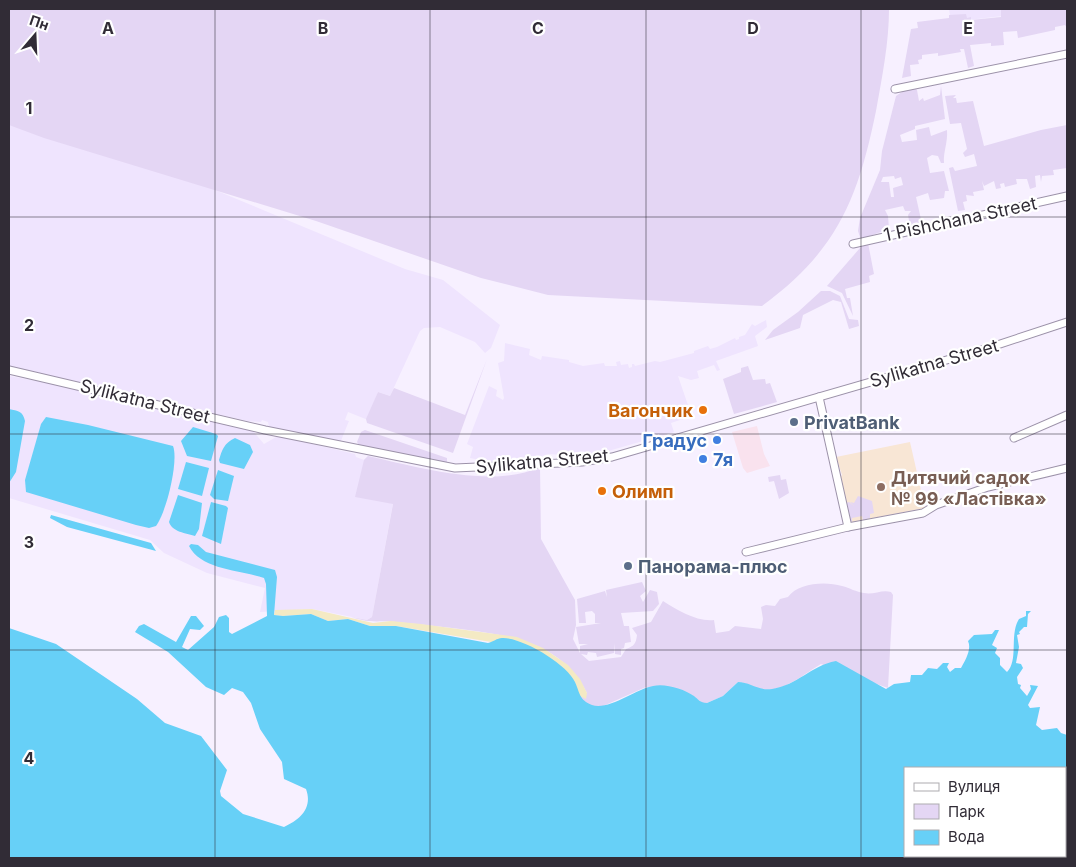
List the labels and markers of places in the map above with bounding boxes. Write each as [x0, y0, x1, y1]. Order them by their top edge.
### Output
place label: Вагончик [608, 400, 693, 421]
marker: Вагончик [697, 404, 709, 416]
place label: PrivatBank [804, 412, 900, 433]
marker: PrivatBank [788, 416, 800, 428]
place label: Градус [642, 430, 707, 451]
marker: Градус [711, 434, 723, 446]
place label: 7я [713, 449, 733, 470]
marker: 7я [697, 453, 709, 465]
place label: Дитячий садок № 99 «Ластівка» [891, 467, 1047, 509]
place label: Олимп [612, 481, 674, 502]
marker: Дитячий садок № 99 «Ластівка» [875, 481, 887, 493]
marker: Олимп [596, 485, 608, 497]
place label: Панорама-плюс [638, 556, 788, 577]
marker: Панорама-плюс [622, 560, 634, 572]

